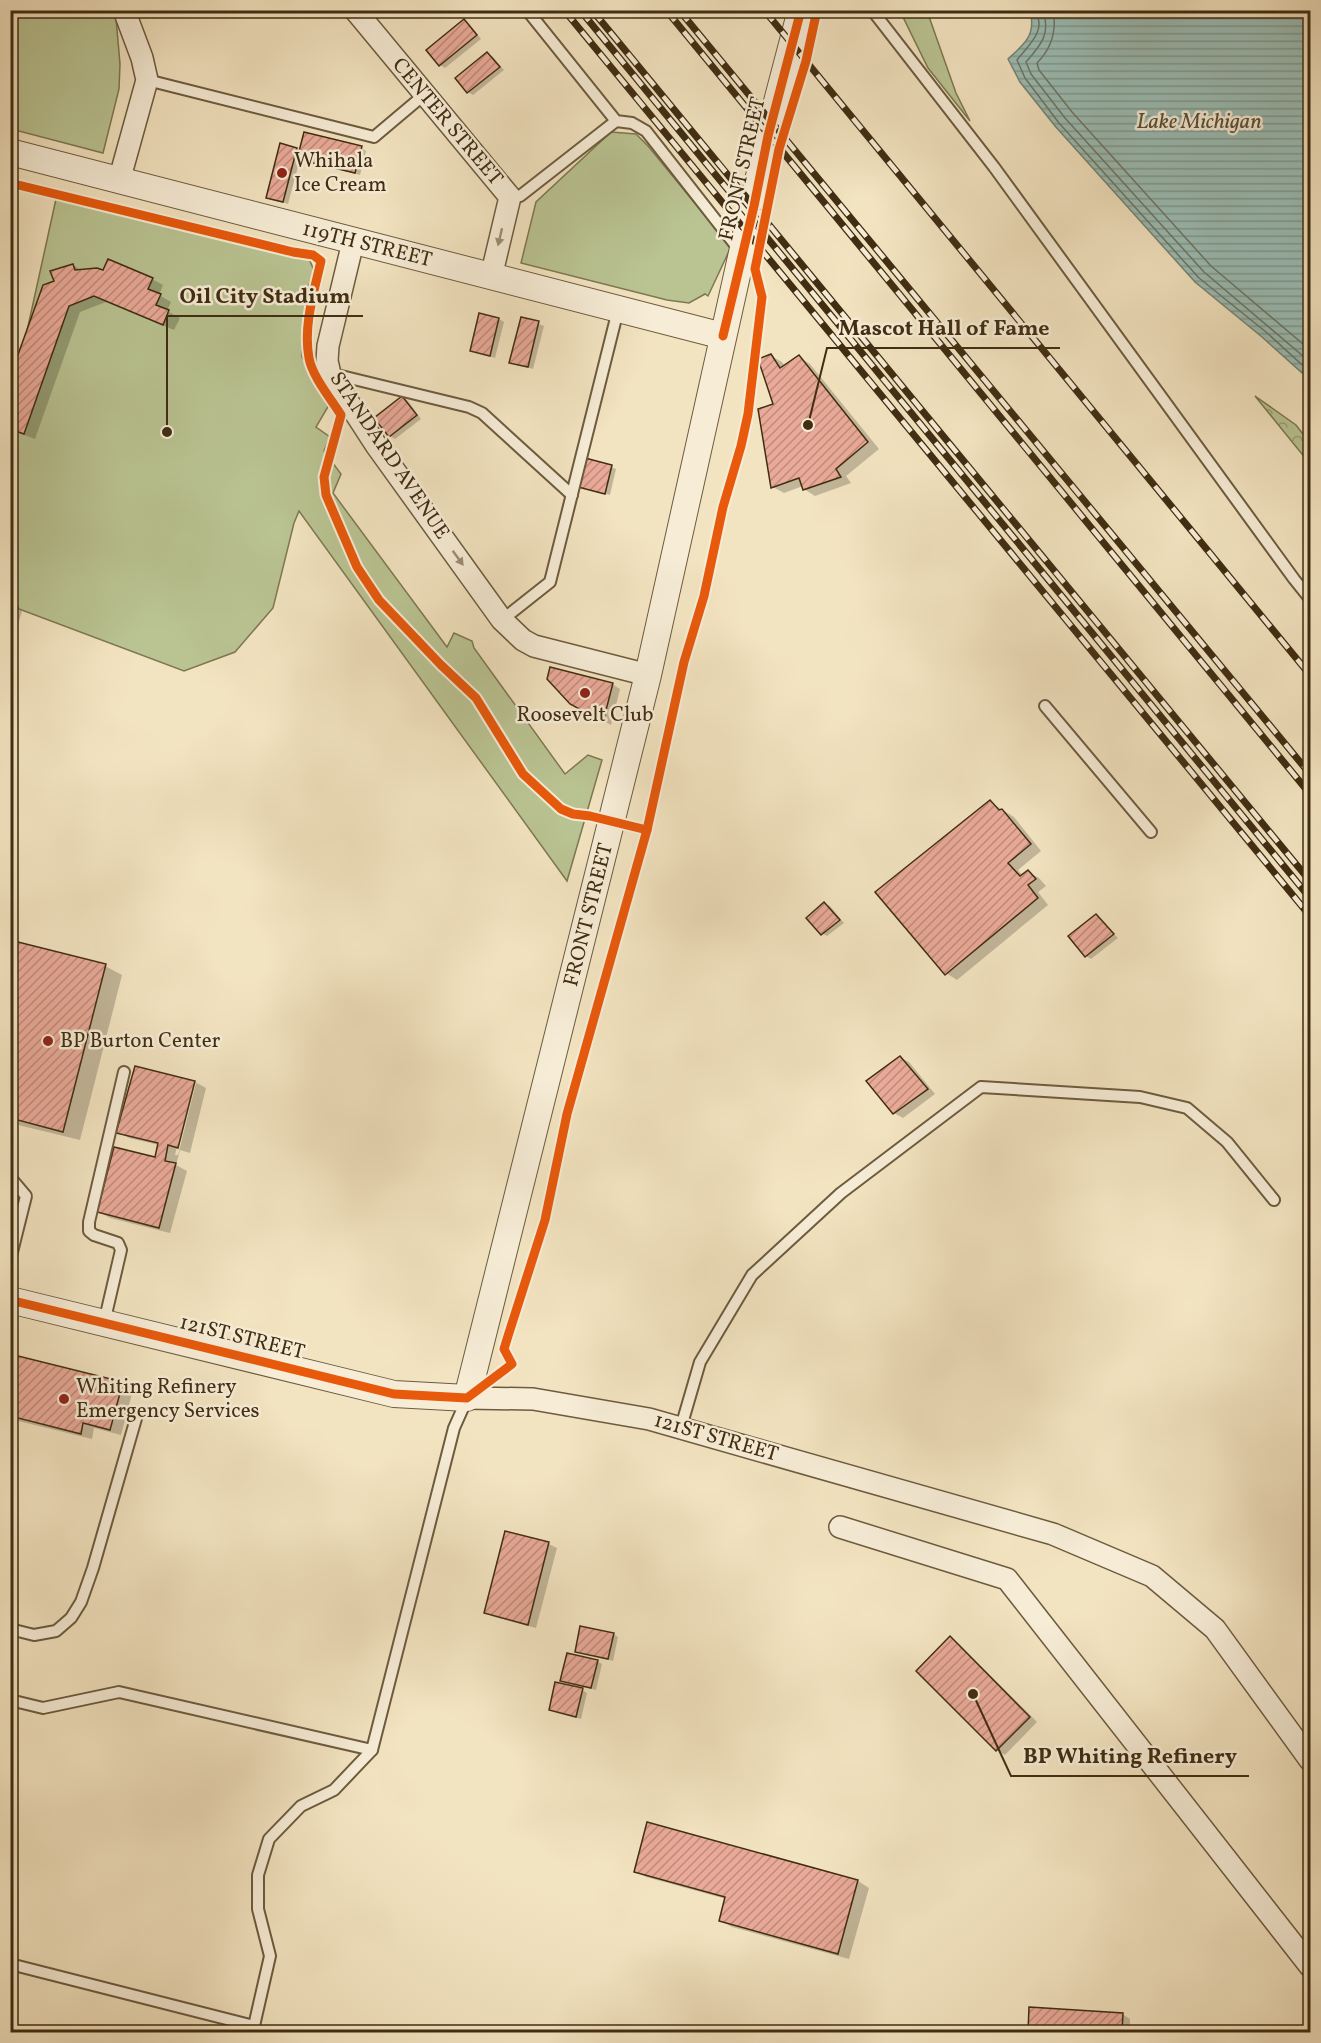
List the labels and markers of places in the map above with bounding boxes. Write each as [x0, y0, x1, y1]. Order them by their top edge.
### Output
place label: Whihala Ice Cream [294, 147, 386, 200]
marker: Whihala Ice Cream [275, 166, 289, 180]
callout: Oil City Stadium [167, 276, 363, 316]
callout: Mascot Hall of Fame [827, 308, 1060, 348]
marker: Roosevelt Club [578, 686, 592, 700]
place label: Roosevelt Club [516, 701, 654, 730]
place label: BP Burton Center [60, 1027, 221, 1056]
marker: BP Burton Center [41, 1034, 55, 1048]
place label: Whiting Refinery Emergency Services [76, 1373, 260, 1426]
marker: Whiting Refinery Emergency Services [57, 1392, 71, 1406]
callout: BP Whiting Refinery [1011, 1736, 1249, 1776]

